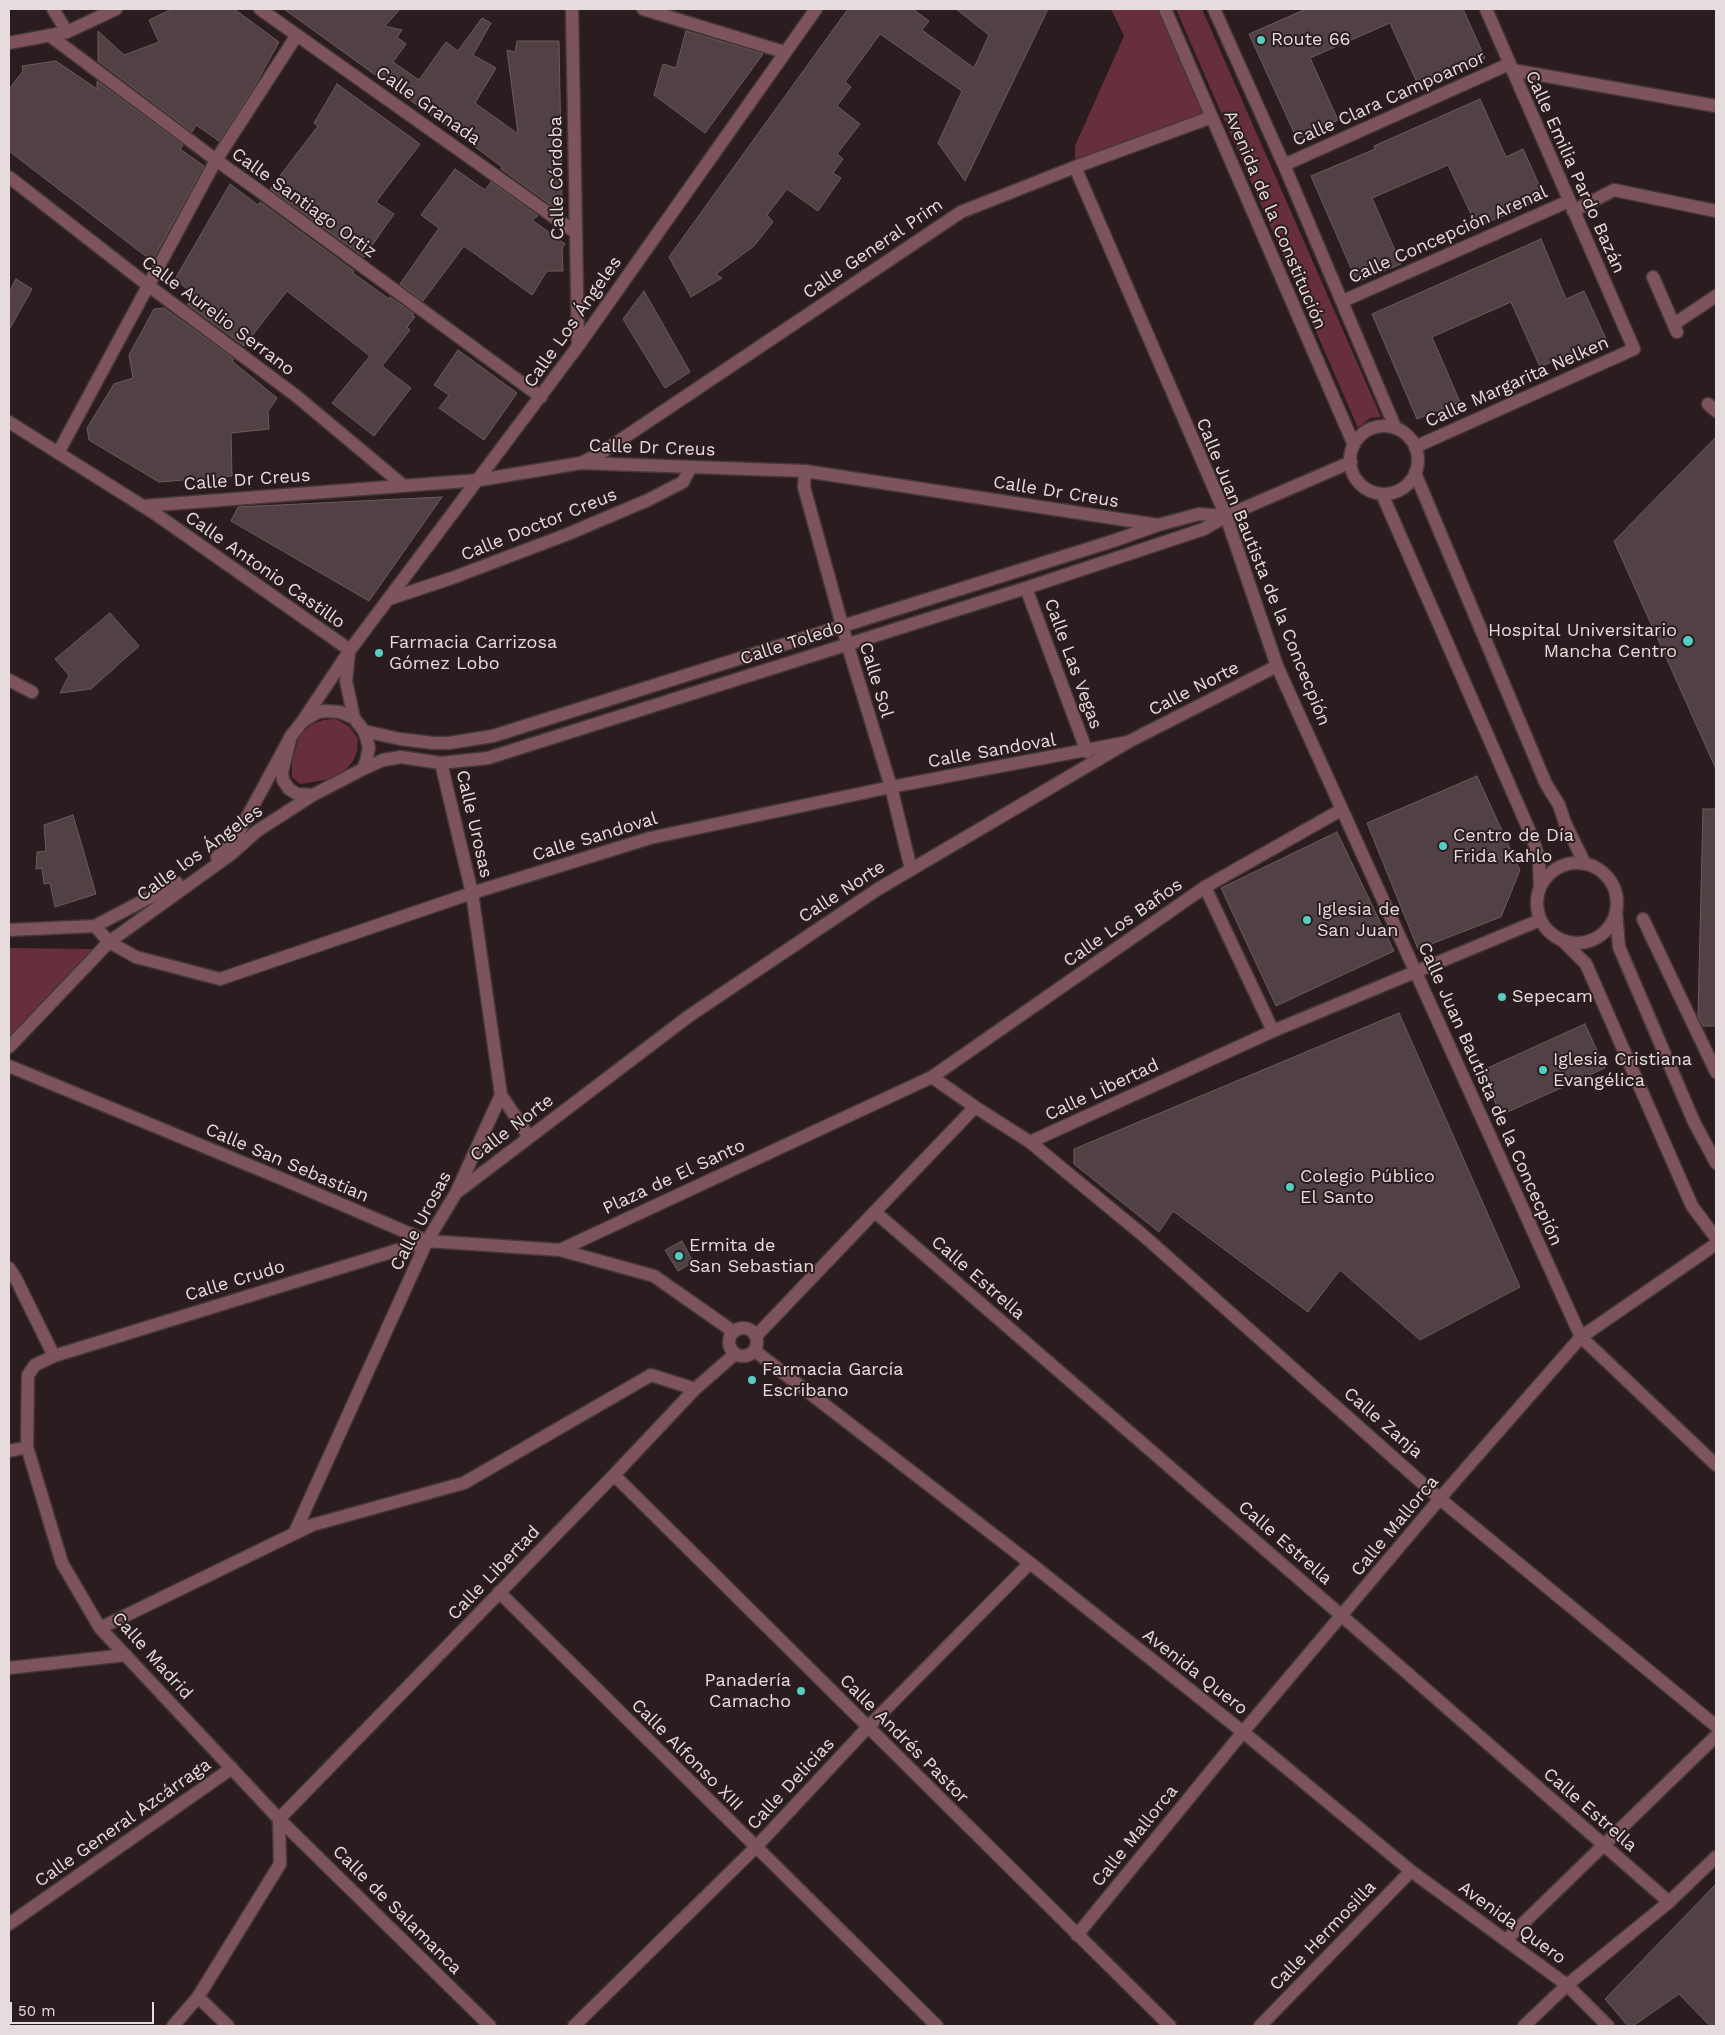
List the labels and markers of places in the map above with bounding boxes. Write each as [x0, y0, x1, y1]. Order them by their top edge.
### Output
place label: Route 66 [1271, 29, 1351, 51]
marker: Route 66 [1255, 34, 1267, 46]
place label: Hospital Universitario Mancha Centro [1488, 620, 1677, 662]
place label: Farmacia Carrizosa Gómez Lobo [389, 632, 557, 674]
marker: Hospital Universitario Mancha Centro [1681, 634, 1695, 648]
marker: Farmacia Carrizosa Gómez Lobo [373, 647, 385, 659]
place label: Centro de Día Frida Kahlo [1453, 825, 1574, 868]
marker: Centro de Día Frida Kahlo [1437, 840, 1449, 852]
place label: Iglesia de San Juan [1317, 899, 1400, 942]
marker: Iglesia de San Juan [1301, 914, 1313, 926]
place label: Sepecam [1512, 986, 1593, 1008]
marker: Sepecam [1496, 991, 1508, 1003]
place label: Iglesia Cristiana Evangélica [1553, 1049, 1692, 1092]
marker: Iglesia Cristiana Evangélica [1537, 1064, 1549, 1076]
place label: Colegio Público El Santo [1300, 1166, 1435, 1208]
marker: Colegio Público El Santo [1284, 1181, 1296, 1193]
place label: Ermita de San Sebastian [689, 1235, 814, 1278]
marker: Ermita de San Sebastian [673, 1250, 685, 1262]
place label: Farmacia García Escribano [762, 1359, 903, 1402]
marker: Farmacia García Escribano [746, 1374, 758, 1386]
place label: Panadería Camacho [705, 1670, 791, 1712]
marker: Panadería Camacho [795, 1685, 807, 1697]

